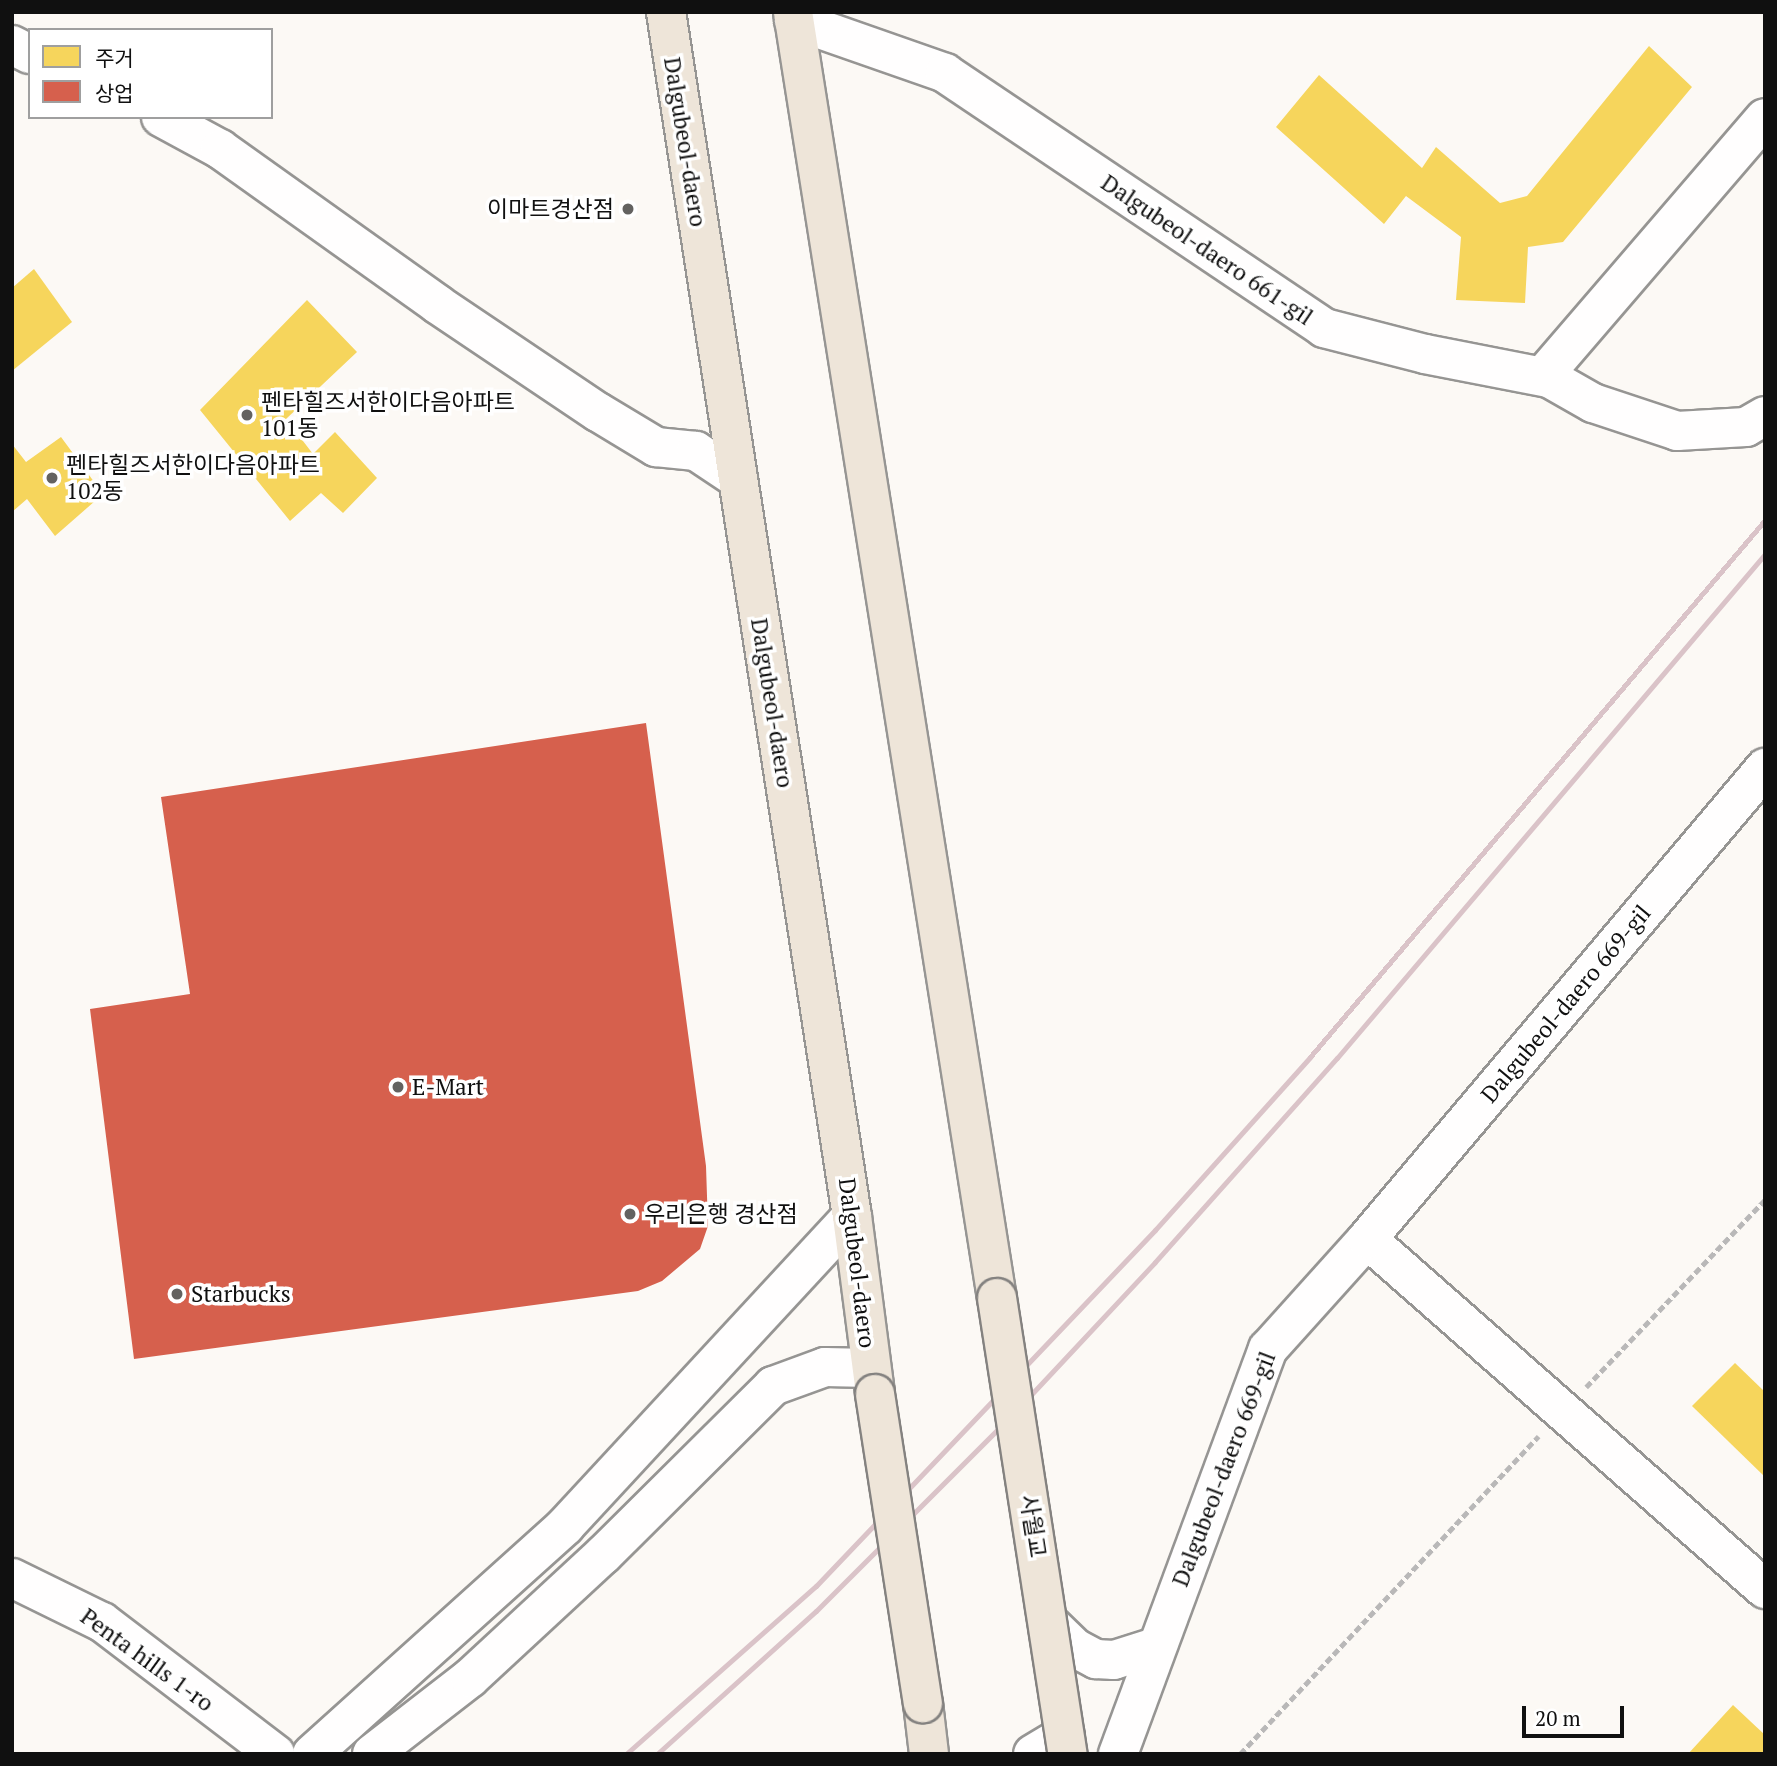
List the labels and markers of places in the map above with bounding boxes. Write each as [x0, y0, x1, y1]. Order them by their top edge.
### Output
place label: 이마트경산점 [487, 195, 614, 223]
marker: 이마트경산점 [620, 201, 636, 217]
place label: 펜타힐즈서한이다음아파트 101동 [261, 388, 515, 442]
marker: 펜타힐즈서한이다음아파트 101동 [239, 407, 255, 423]
place label: 펜타힐즈서한이다음아파트 102동 [66, 451, 320, 505]
marker: 펜타힐즈서한이다음아파트 102동 [44, 470, 60, 486]
place label: E-Mart [412, 1073, 484, 1101]
marker: E-Mart [390, 1079, 406, 1095]
place label: 우리은행 경산점 [644, 1200, 798, 1228]
marker: 우리은행 경산점 [622, 1206, 638, 1222]
place label: Starbucks [191, 1280, 291, 1308]
marker: Starbucks [169, 1286, 185, 1302]

